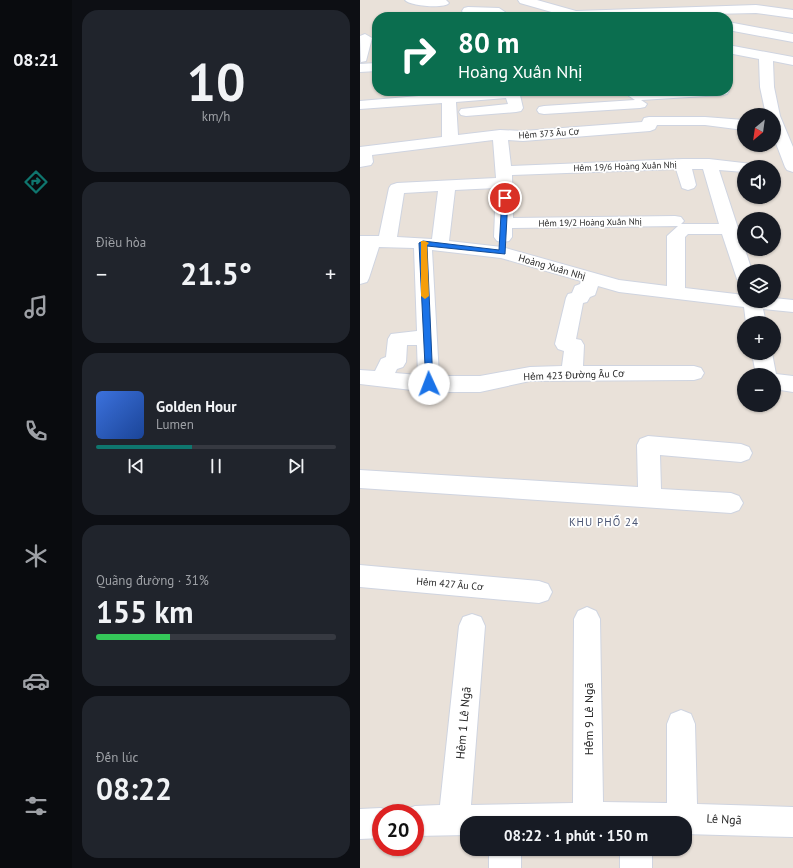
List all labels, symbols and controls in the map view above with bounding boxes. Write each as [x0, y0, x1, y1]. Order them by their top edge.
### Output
text: 80 m [458, 24, 519, 61]
icon: right [392, 28, 444, 80]
text: 08:21 [13, 48, 59, 71]
text: 10 [187, 48, 245, 115]
text: Hoàng Xuân Nhị [458, 60, 582, 83]
text: km/h [202, 108, 230, 125]
north arrow [737, 108, 781, 152]
map controls [737, 108, 781, 412]
street label: Hẻm 373 Âu Cơ [518, 125, 580, 141]
street label: Hẻm 19/6 Hoàng Xuân Nhị [573, 159, 677, 173]
button: sound [737, 160, 781, 204]
icon: directions [22, 168, 50, 196]
pin [488, 181, 522, 215]
icon: arrive [494, 187, 516, 209]
button: search [737, 212, 781, 256]
street label: Hẻm 19/2 Hoàng Xuân Nhị [538, 216, 642, 228]
text: Điều hòa [96, 234, 146, 251]
street label: Hoàng Xuân Nhị [517, 251, 587, 283]
text: 21.5° [180, 254, 252, 293]
text: − [96, 260, 107, 288]
text: + [325, 260, 336, 288]
button: layers [737, 264, 781, 308]
icon: music [22, 293, 50, 321]
button: + [737, 316, 781, 360]
position arrow [408, 363, 450, 405]
street label: Hẻm 423 Đường Âu Cơ [523, 367, 625, 383]
button: − [737, 368, 781, 412]
text: Golden Hour [156, 397, 236, 416]
text: Lumen [156, 416, 194, 433]
icon: phone [22, 417, 50, 445]
icon: previous [125, 455, 147, 477]
icon: pause [205, 455, 227, 477]
icon: next [285, 455, 307, 477]
district label: KHU PHỐ 24 [569, 515, 639, 529]
icon: climate [22, 542, 50, 570]
text: Quãng đường · 31% [96, 572, 209, 589]
street label: Hẻm 427 Âu Cơ [416, 575, 485, 593]
text: 155 km [96, 592, 194, 631]
icon: car [22, 667, 50, 695]
street label: Hẻm 9 Lê Ngã [581, 683, 596, 755]
street label: Hẻm 1 Lê Ngã [452, 686, 474, 760]
text: Đến lúc [96, 749, 138, 766]
text: 08:22 [96, 769, 172, 808]
icon: filters [22, 792, 50, 820]
speed limit sign: 20 [372, 804, 424, 856]
street label: Lê Ngã [706, 811, 742, 827]
text: 08:22 · 1 phút · 150 m [504, 826, 648, 845]

